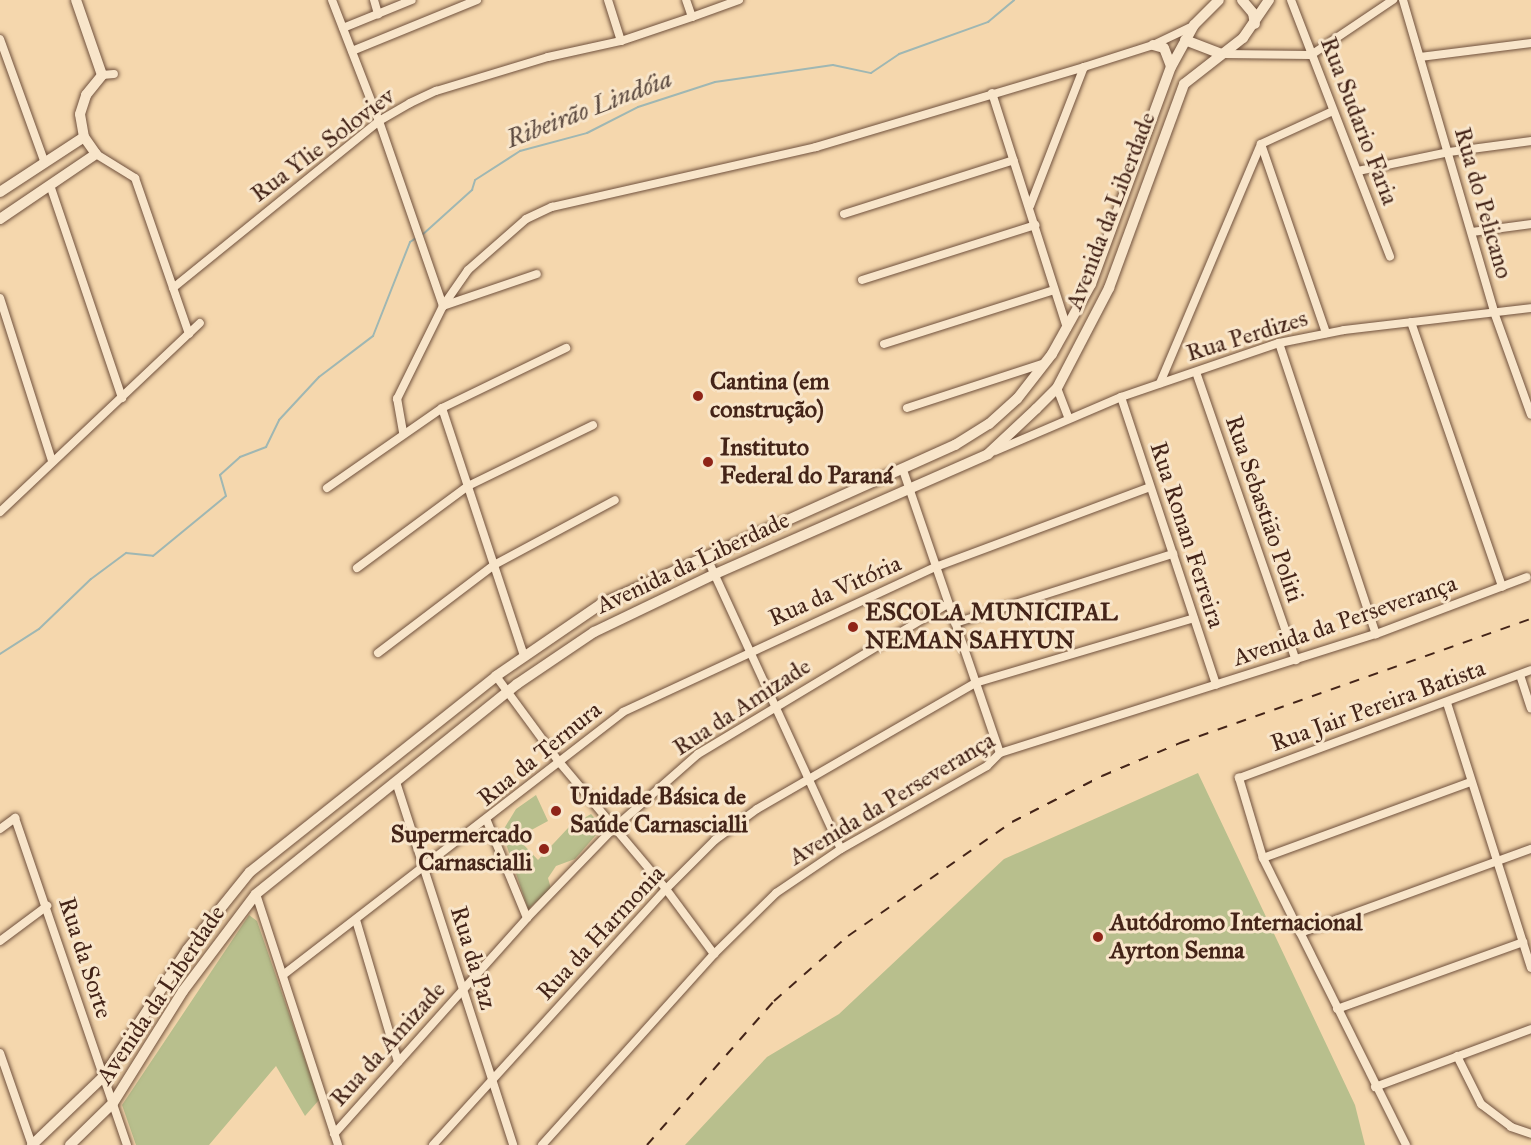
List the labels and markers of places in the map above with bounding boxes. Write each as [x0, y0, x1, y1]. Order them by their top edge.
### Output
place label: Cantina (em construção) [710, 368, 829, 424]
marker: Cantina (em construção) [691, 389, 705, 403]
place label: Instituto Federal do Paraná [720, 434, 893, 490]
marker: Instituto Federal do Paraná [701, 455, 715, 469]
place label: ESCOLA MUNICIPAL NEMAN SAHYUN [865, 599, 1118, 655]
marker: ESCOLA MUNICIPAL NEMAN SAHYUN [846, 620, 860, 634]
place label: Unidade Básica de Saúde Carnascialli [570, 783, 748, 839]
marker: Unidade Básica de Saúde Carnascialli [547, 802, 565, 820]
place label: Supermercado Carnascialli [391, 821, 532, 877]
marker: Supermercado Carnascialli [537, 842, 551, 856]
place label: Autódromo Internacional Ayrton Senna [1110, 909, 1362, 965]
marker: Autódromo Internacional Ayrton Senna [1091, 930, 1105, 944]

